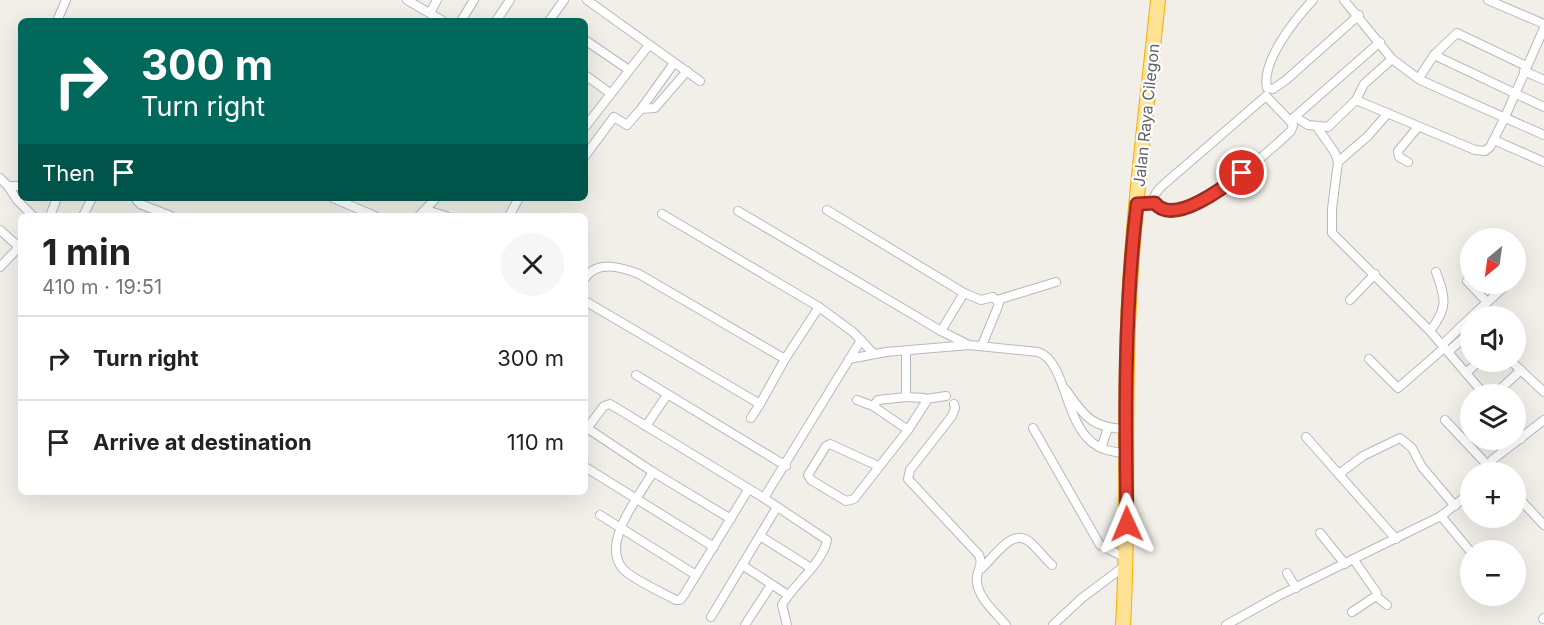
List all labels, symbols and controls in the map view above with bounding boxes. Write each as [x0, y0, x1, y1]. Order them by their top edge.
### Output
text: 300 m [141, 39, 273, 90]
icon: right [42, 42, 120, 120]
street label: Jalan Raya Cilegon [1129, 42, 1163, 188]
text: Turn right [141, 90, 265, 123]
pin [1216, 147, 1267, 198]
icon: arrive [107, 156, 140, 189]
icon: arrive [1225, 156, 1258, 189]
text: Then [42, 160, 95, 186]
north arrow [1460, 228, 1526, 294]
map controls [1460, 228, 1526, 606]
text: 1 min [42, 230, 131, 274]
button: close [501, 233, 564, 296]
text: 410 m · 19:51 [42, 275, 162, 299]
button: sound [1460, 306, 1526, 372]
icon: right [42, 342, 75, 375]
text: Turn right [93, 345, 199, 371]
text: 300 m [497, 345, 564, 371]
button: layers [1460, 384, 1526, 450]
icon: arrive [42, 426, 75, 459]
text: Arrive at destination [93, 429, 312, 455]
text: 110 m [507, 429, 564, 455]
button: + [1460, 462, 1526, 528]
position arrow [1095, 492, 1159, 556]
button: − [1460, 540, 1526, 606]

